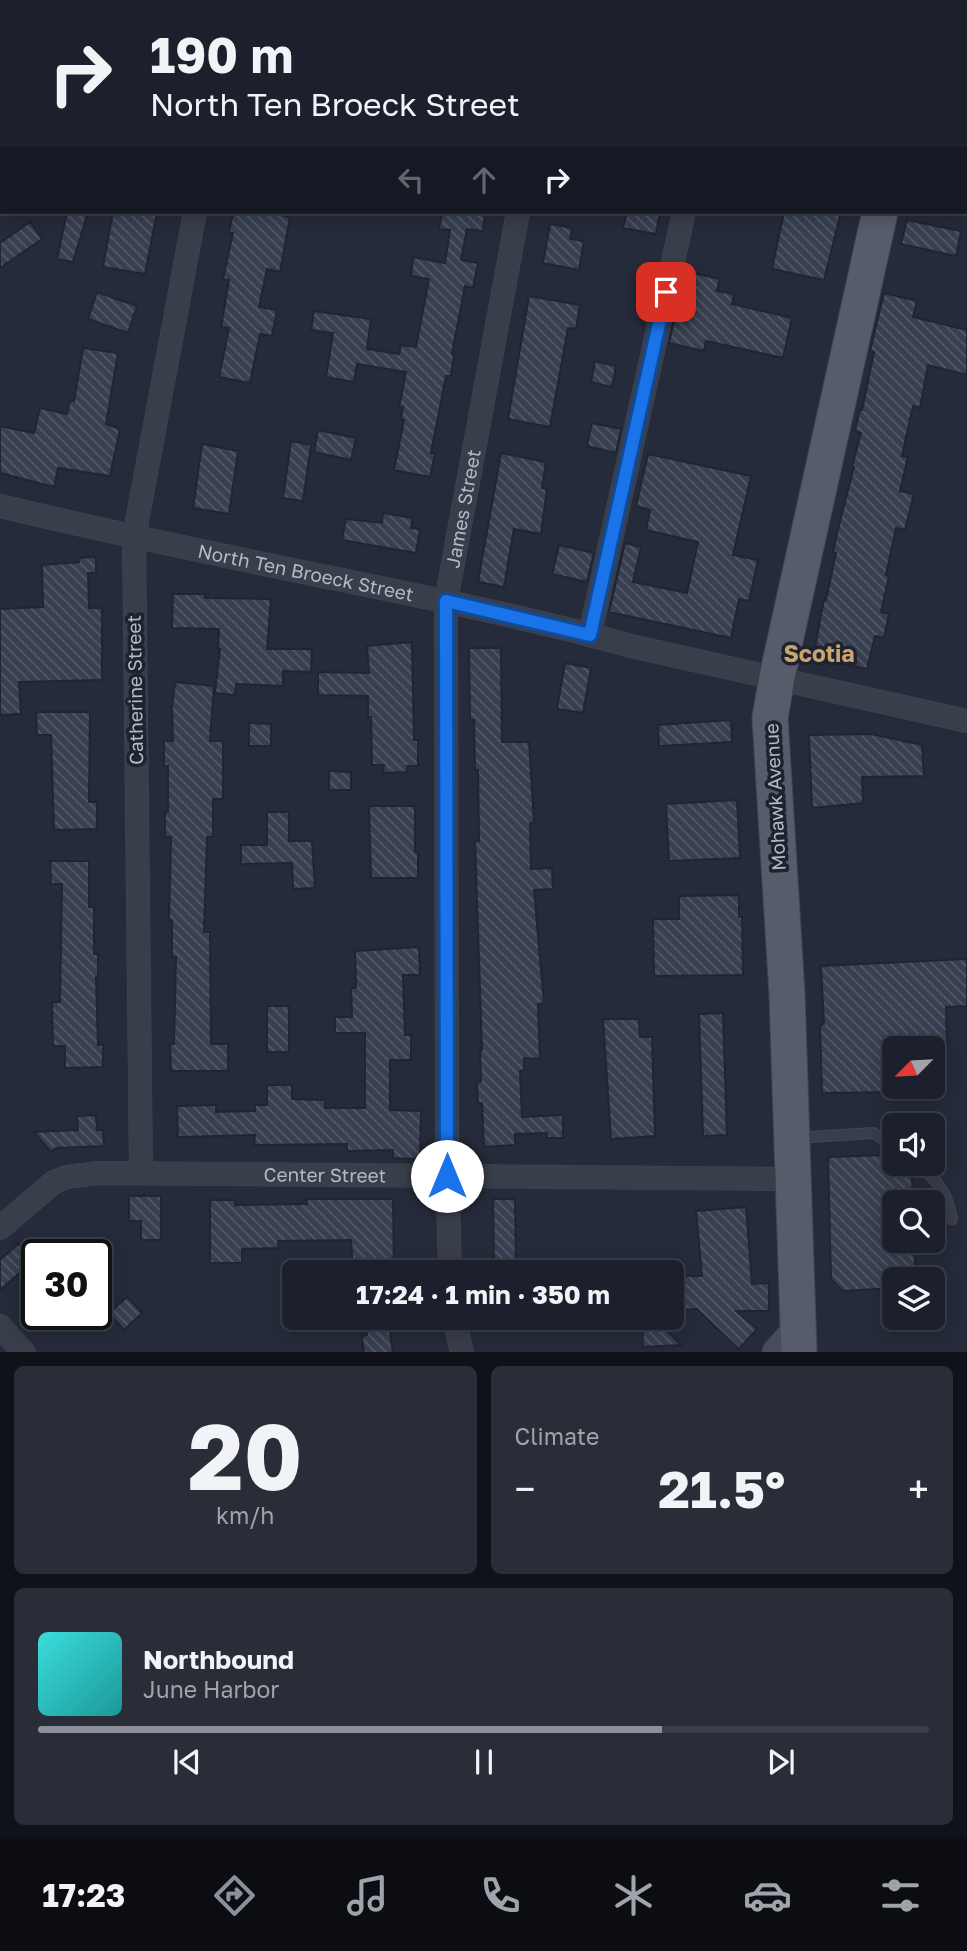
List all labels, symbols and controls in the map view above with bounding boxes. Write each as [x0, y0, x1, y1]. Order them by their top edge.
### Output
text: 190 m [150, 25, 293, 84]
icon: right [35, 28, 126, 119]
text: North Ten Broeck Street [150, 85, 520, 123]
icon: left [392, 161, 430, 199]
icon: ahead [465, 161, 503, 199]
icon: right [538, 161, 576, 199]
pin [636, 262, 696, 322]
icon: arrive [647, 273, 685, 311]
street label: James Street [440, 447, 485, 570]
street label: North Ten Broeck Street [196, 539, 416, 605]
street label: Catherine Street [122, 615, 147, 765]
district label: Scotia [783, 639, 855, 667]
street label: Mohawk Avenue [759, 723, 790, 871]
north arrow [882, 1036, 945, 1099]
map controls [882, 1036, 945, 1330]
button: sound [882, 1113, 945, 1176]
position arrow [410, 1139, 484, 1213]
street label: Center Street [263, 1162, 386, 1186]
button: search [882, 1190, 945, 1253]
speed limit sign: 30 [21, 1239, 112, 1330]
button: layers [882, 1267, 945, 1330]
text: 17:24 · 1 min · 350 m [356, 1279, 610, 1310]
text: 20 [188, 1401, 303, 1510]
text: Climate [515, 1422, 599, 1450]
text: 21.5° [658, 1457, 785, 1519]
text: − [515, 1466, 535, 1511]
text: + [908, 1466, 929, 1511]
text: km/h [216, 1501, 275, 1529]
text: Northbound [143, 1644, 294, 1675]
text: June Harbor [143, 1675, 279, 1703]
icon: previous [168, 1743, 206, 1781]
icon: pause [465, 1743, 503, 1781]
icon: next [762, 1743, 800, 1781]
icon: directions [210, 1871, 259, 1920]
icon: music [343, 1871, 392, 1920]
icon: phone [476, 1871, 525, 1920]
icon: climate [609, 1871, 658, 1920]
icon: car [743, 1871, 792, 1920]
icon: filters [876, 1871, 925, 1920]
text: 17:23 [42, 1876, 125, 1914]

